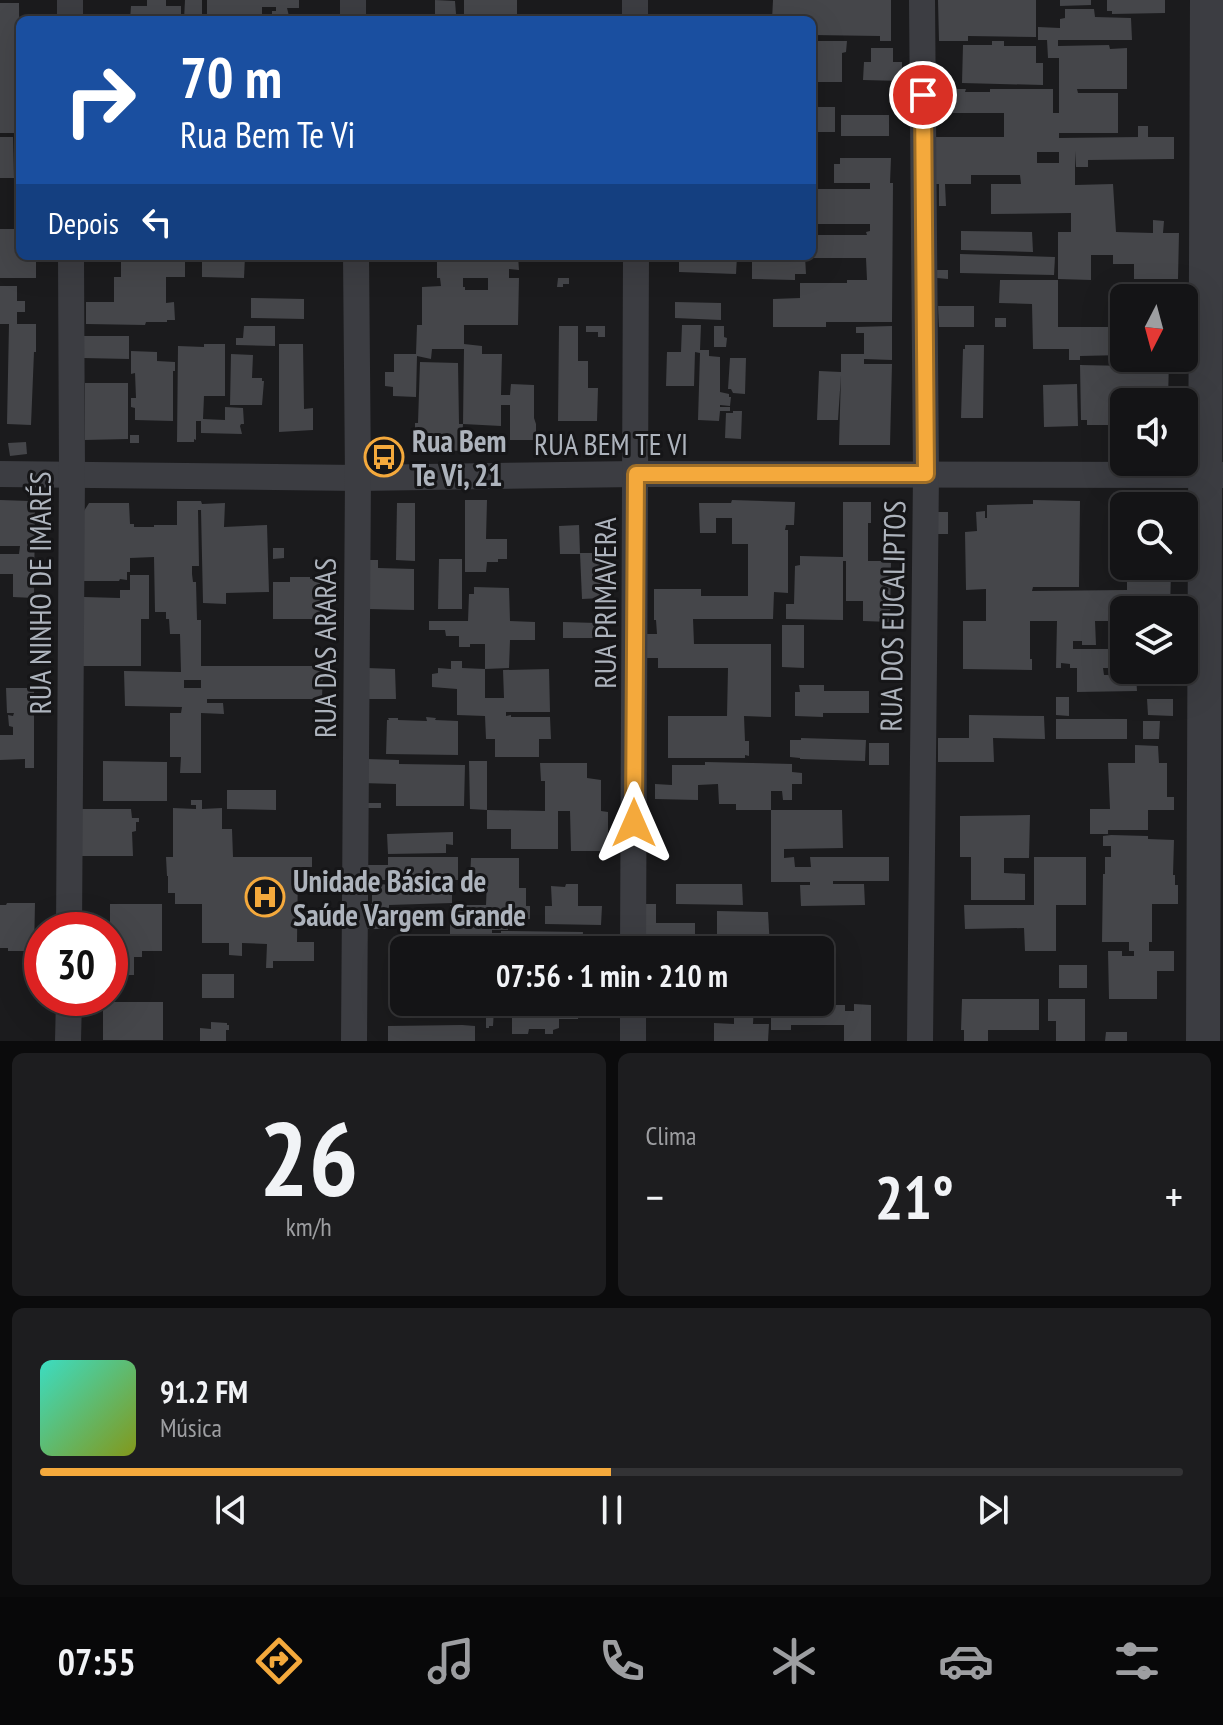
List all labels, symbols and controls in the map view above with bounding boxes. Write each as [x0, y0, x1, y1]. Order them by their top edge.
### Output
text: 70 m [180, 41, 282, 113]
icon: right [48, 48, 152, 152]
pin [889, 61, 957, 129]
icon: arrive [901, 73, 945, 117]
text: Rua Bem Te Vi [180, 111, 355, 158]
icon: left [135, 200, 179, 244]
text: Depois [48, 203, 119, 242]
north arrow [1110, 284, 1198, 372]
map controls [1110, 284, 1198, 684]
button: sound [1110, 388, 1198, 476]
place label: Rua Bem Te Vi, 21 [412, 421, 506, 494]
street label: RUA BEM TE VI [534, 424, 688, 463]
bus stop icon: Rua Bem Te Vi, 21 [363, 436, 405, 478]
street label: RUA NINHO DE IMARÉS [20, 471, 59, 715]
button: search [1110, 492, 1198, 580]
street label: RUA DOS EUCALIPTOS [870, 500, 914, 732]
street label: RUA PRIMAVERA [585, 517, 624, 689]
street label: RUA DAS ARARAS [305, 558, 344, 738]
button: layers [1110, 596, 1198, 684]
position arrow [592, 781, 676, 865]
place label: Unidade Básica de Saúde Vargem Grande [293, 861, 526, 934]
hospital icon: Unidade Básica de Saúde Vargem Grande [244, 876, 286, 918]
speed limit sign: 30 [24, 912, 128, 1016]
text: 07:56 · 1 min · 210 m [496, 956, 728, 995]
text: 26 [259, 1090, 358, 1225]
text: Clima [646, 1119, 696, 1152]
text: 21° [875, 1158, 954, 1236]
text: − [646, 1168, 664, 1225]
text: + [1165, 1168, 1183, 1225]
text: km/h [286, 1210, 332, 1243]
text: 91.2 FM [160, 1372, 248, 1411]
text: Música [160, 1411, 222, 1444]
icon: previous [209, 1488, 253, 1532]
icon: pause [590, 1488, 634, 1532]
icon: next [971, 1488, 1015, 1532]
icon: directions [251, 1633, 307, 1689]
icon: music [423, 1633, 479, 1689]
icon: phone [594, 1633, 650, 1689]
icon: climate [766, 1633, 822, 1689]
icon: car [938, 1633, 994, 1689]
icon: filters [1109, 1633, 1165, 1689]
text: 07:55 [58, 1638, 136, 1685]

